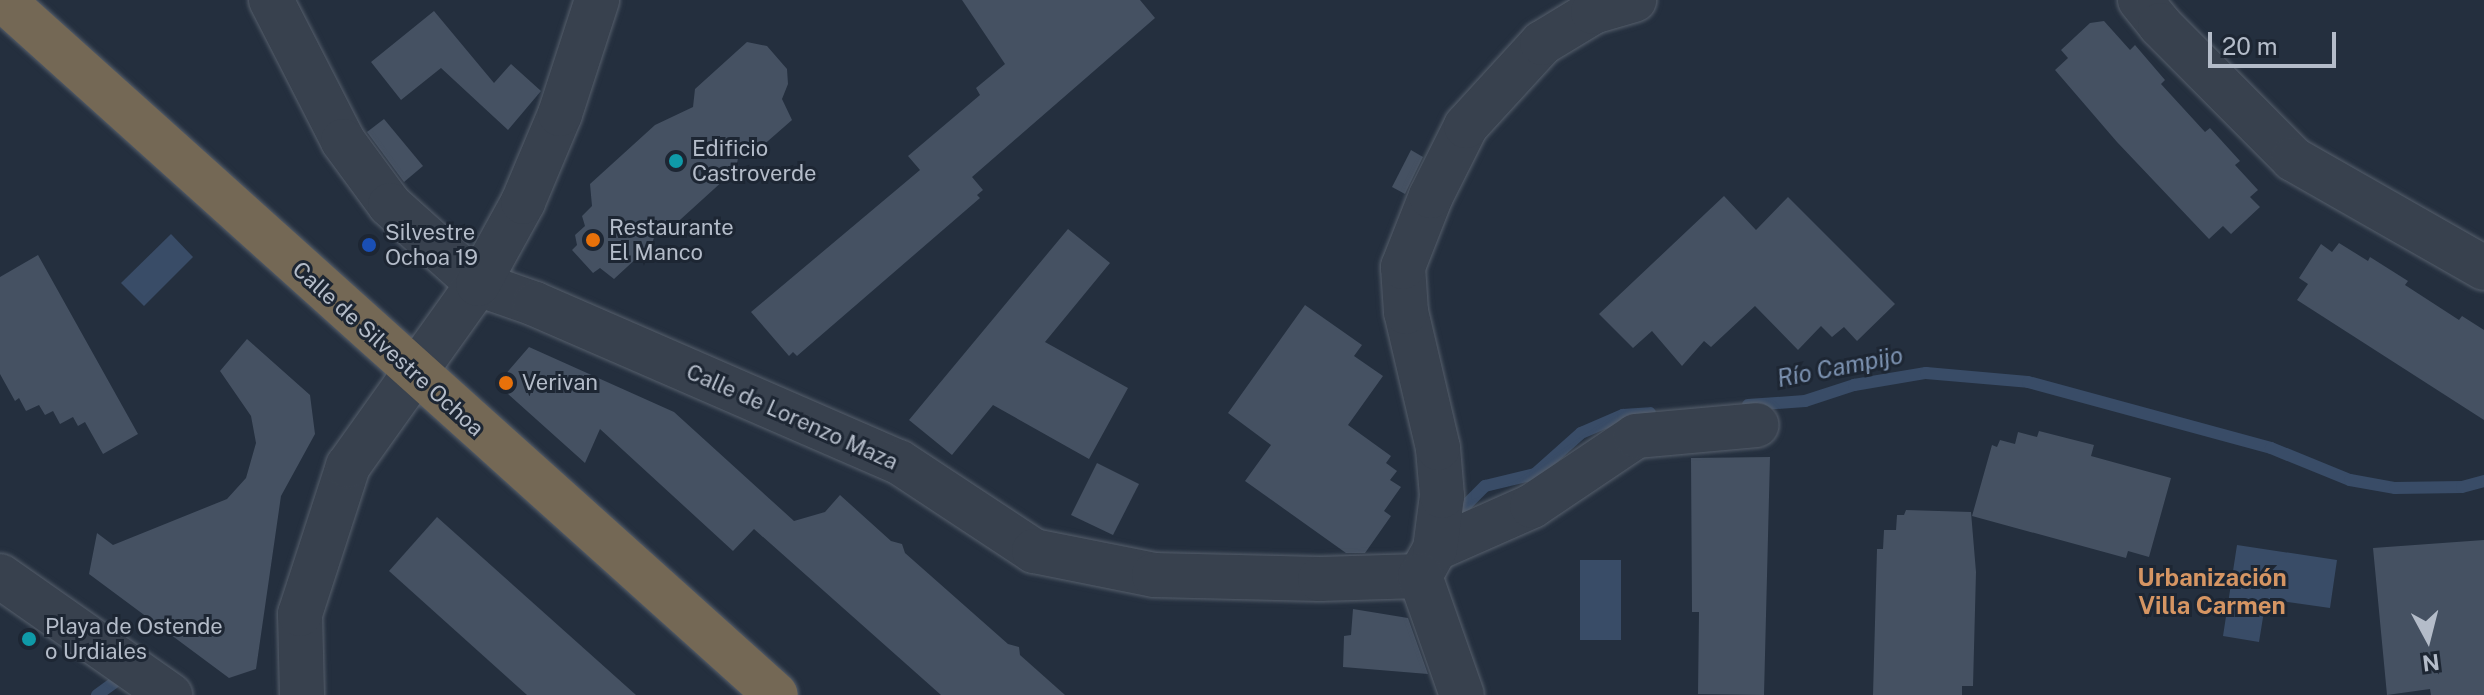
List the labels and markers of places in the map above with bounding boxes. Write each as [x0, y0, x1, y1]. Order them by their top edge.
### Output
place label: Edificio Castroverde [692, 135, 816, 186]
marker: Edificio Castroverde [667, 152, 685, 170]
place label: Restaurante El Manco [609, 214, 734, 266]
place label: Silvestre Ochoa 19 [385, 219, 478, 270]
marker: Restaurante El Manco [584, 231, 602, 249]
marker: Silvestre Ochoa 19 [360, 236, 378, 254]
place label: Verivan [522, 370, 598, 396]
marker: Verivan [497, 374, 515, 392]
place label: Playa de Ostende o Urdiales [45, 613, 223, 664]
marker: Playa de Ostende o Urdiales [20, 630, 38, 648]

